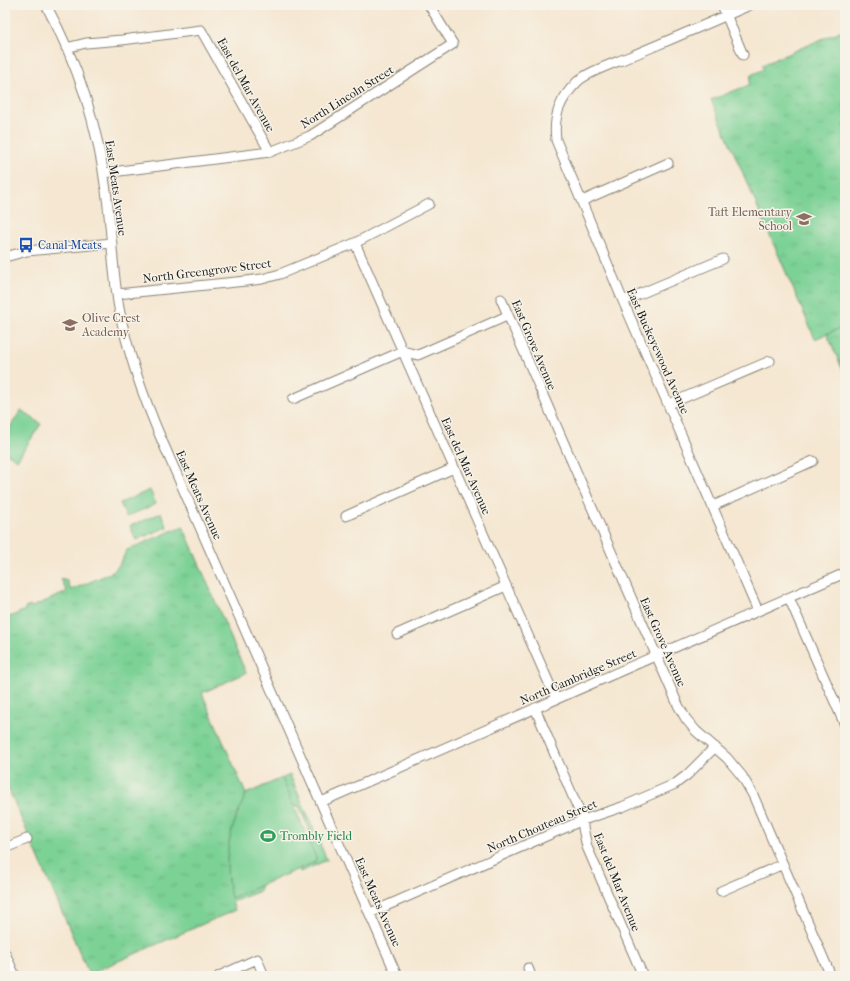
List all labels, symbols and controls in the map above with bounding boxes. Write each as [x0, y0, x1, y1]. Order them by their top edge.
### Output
street label: East del Mar Avenue [214, 36, 278, 135]
street label: North Lincoln Street [298, 62, 397, 131]
street label: East Meats Avenue [102, 139, 130, 237]
place label: Taft Elementary School [708, 205, 793, 233]
school or university icon: Taft Elementary School [795, 210, 813, 228]
bus stop icon: Canal-Meats [17, 236, 35, 254]
place label: Canal-Meats [38, 238, 102, 252]
street label: North Greengrove Street [142, 256, 273, 286]
street label: East Buckeyewood Avenue [624, 286, 692, 416]
street label: East Grove Avenue [509, 298, 559, 392]
place label: Olive Crest Academy [81, 311, 141, 339]
school or university icon: Olive Crest Academy [61, 316, 79, 334]
street label: East del Mar Avenue [438, 415, 494, 517]
street label: East Meats Avenue [173, 448, 225, 542]
street label: East Grove Avenue [637, 595, 689, 689]
street label: North Cambridge Street [518, 646, 639, 708]
street label: North Chouteau Street [485, 796, 600, 855]
sports icon: Trombly Field [259, 827, 277, 845]
place label: Trombly Field [280, 829, 352, 843]
street label: East del Mar Avenue [591, 831, 643, 934]
street label: East Meats Avenue [352, 855, 404, 949]

